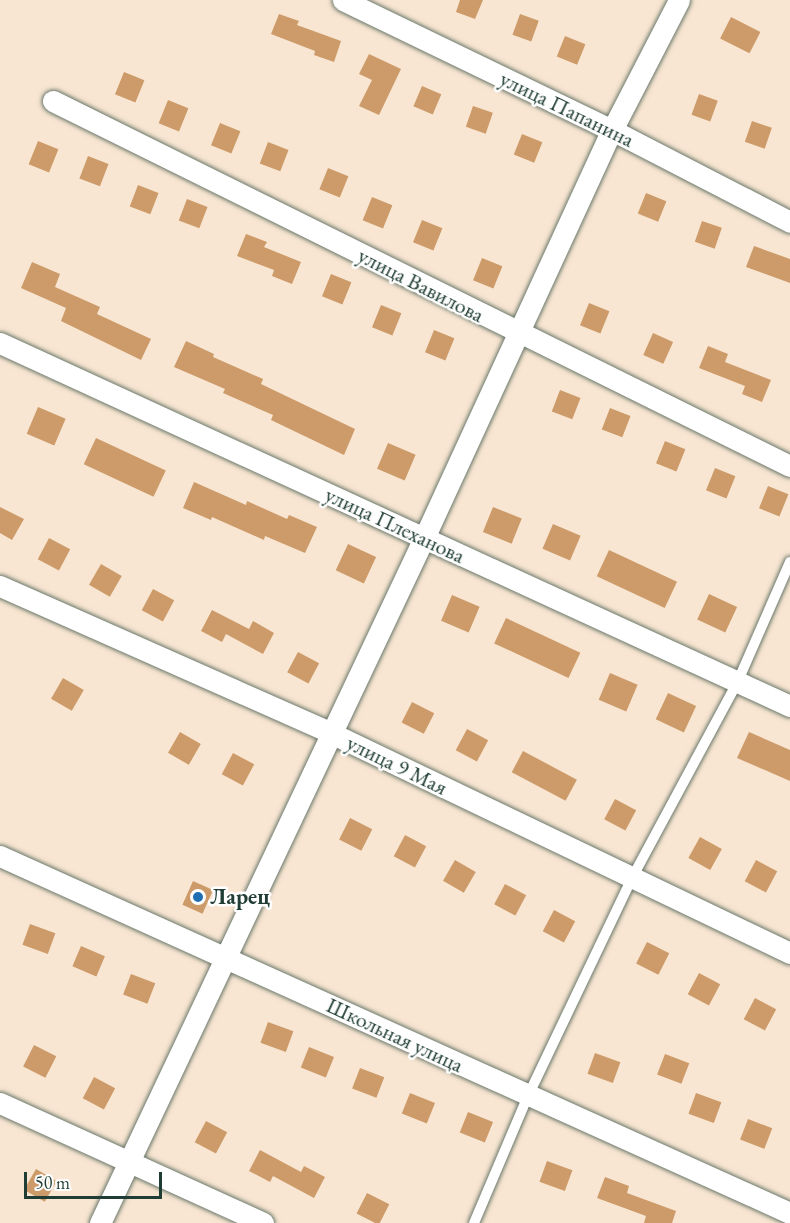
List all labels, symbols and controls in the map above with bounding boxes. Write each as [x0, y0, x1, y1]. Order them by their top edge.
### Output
street label: улица Папанина [496, 65, 638, 153]
street label: улица Вавилова [354, 242, 488, 328]
street label: улица Плеханова [321, 481, 469, 569]
street label: улица 9 Мая [342, 729, 452, 801]
place label: Ларец [210, 884, 270, 910]
marker: Ларец [191, 890, 205, 904]
street label: Школьная улица [322, 992, 468, 1078]
scale bar [27, 1160, 165, 1198]
text: 50 m [35, 1171, 70, 1194]

